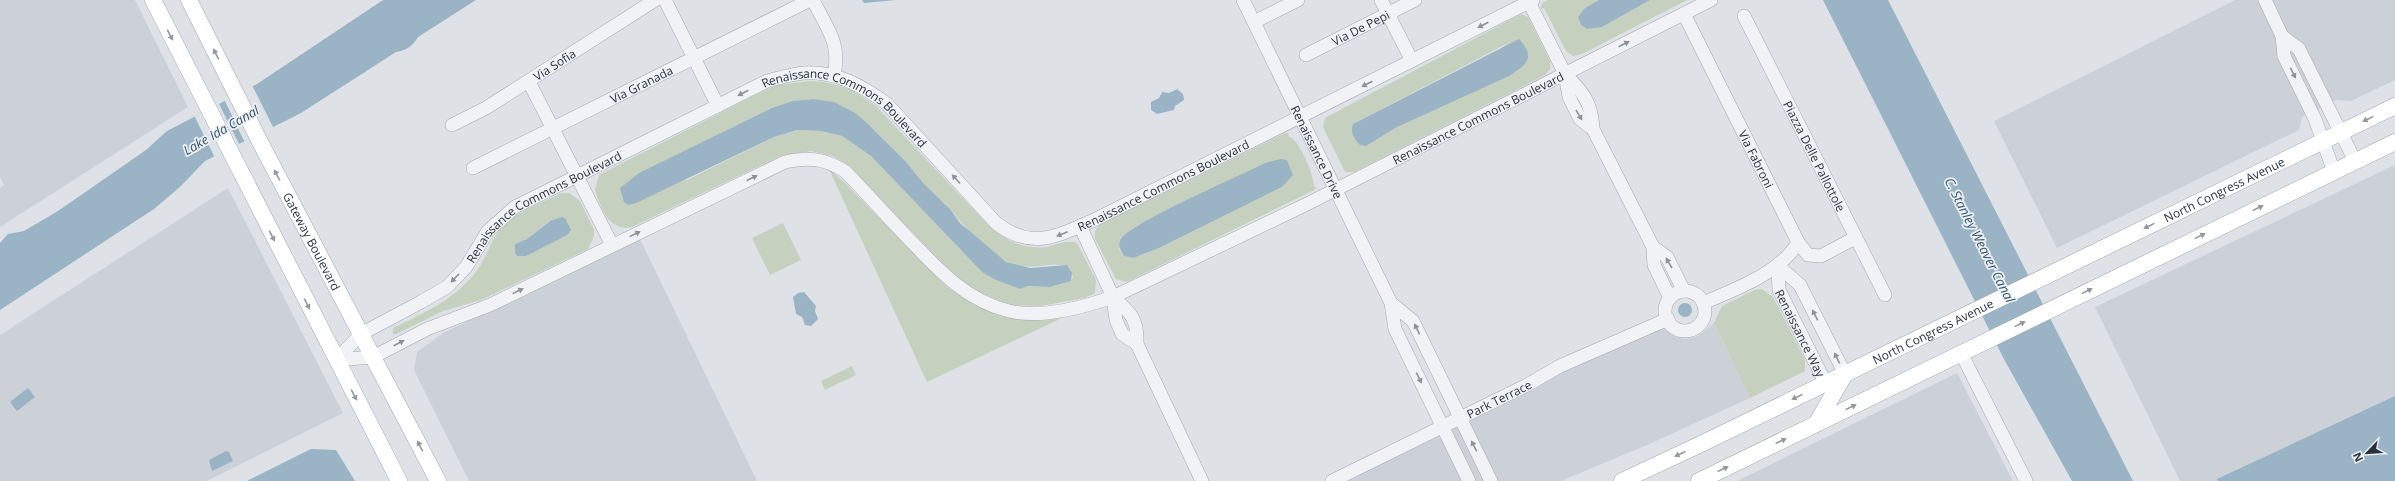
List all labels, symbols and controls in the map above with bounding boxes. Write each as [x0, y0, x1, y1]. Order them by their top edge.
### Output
street label: Via De Pepi [1329, 6, 1392, 49]
one-way arrow [1477, 22, 1489, 28]
one-way arrow [167, 29, 173, 41]
one-way arrow [1618, 41, 1630, 47]
street label: Via Sofia [530, 44, 579, 84]
one-way arrow [213, 48, 219, 59]
street label: Via Granada [607, 61, 676, 107]
street label: Renaissance Commons Boulevard [758, 64, 931, 151]
street label: Renaissance Commons Boulevard [1389, 67, 1566, 168]
one-way arrow [2289, 67, 2296, 79]
one-way arrow [1361, 81, 1373, 87]
one-way arrow [737, 90, 749, 96]
street label: Piazza Delle Pallottole [1780, 98, 1850, 215]
water label: Lake Ida Canal [180, 101, 263, 159]
street label: Renaissance Drive [1287, 102, 1347, 202]
one-way arrow [1575, 109, 1582, 121]
one-way arrow [2362, 116, 2373, 122]
street label: Via Fabroni [1735, 127, 1778, 191]
street label: Renaissance Commons Boulevard [1075, 135, 1252, 235]
street label: Renaissance Commons Boulevard [462, 147, 624, 266]
street label: North Congress Avenue [2161, 152, 2288, 226]
one-way arrow [274, 169, 281, 181]
one-way arrow [951, 174, 961, 184]
water label: C. Stanley Weaver Canal [1941, 174, 2020, 306]
one-way arrow [746, 175, 758, 181]
street label: Gateway Boulevard [279, 189, 345, 293]
one-way arrow [2252, 205, 2263, 211]
one-way arrow [2143, 223, 2154, 229]
one-way arrow [269, 231, 275, 242]
one-way arrow [629, 231, 641, 237]
one-way arrow [1056, 231, 1067, 237]
one-way arrow [2195, 233, 2206, 239]
one-way arrow [1666, 257, 1673, 269]
one-way arrow [450, 273, 459, 284]
street label: Renaissance Way [1771, 286, 1830, 381]
one-way arrow [512, 288, 524, 294]
one-way arrow [2082, 288, 2093, 294]
street label: North Congress Avenue [1869, 294, 1996, 368]
one-way arrow [304, 299, 310, 310]
one-way arrow [1812, 309, 1818, 321]
one-way arrow [2014, 321, 2026, 327]
one-way arrow [1413, 324, 1420, 335]
one-way arrow [393, 340, 405, 347]
one-way arrow [1834, 352, 1840, 364]
one-way arrow [1416, 372, 1422, 384]
street label: Park Terrace [1463, 376, 1535, 422]
one-way arrow [351, 389, 357, 401]
one-way arrow [1791, 394, 1803, 400]
one-way arrow [1845, 403, 1856, 410]
north arrow [2347, 433, 2387, 473]
one-way arrow [1775, 438, 1787, 444]
one-way arrow [1471, 440, 1477, 452]
one-way arrow [416, 441, 423, 452]
text: N [2349, 450, 2366, 465]
one-way arrow [1674, 451, 1686, 457]
one-way arrow [1717, 466, 1729, 473]

